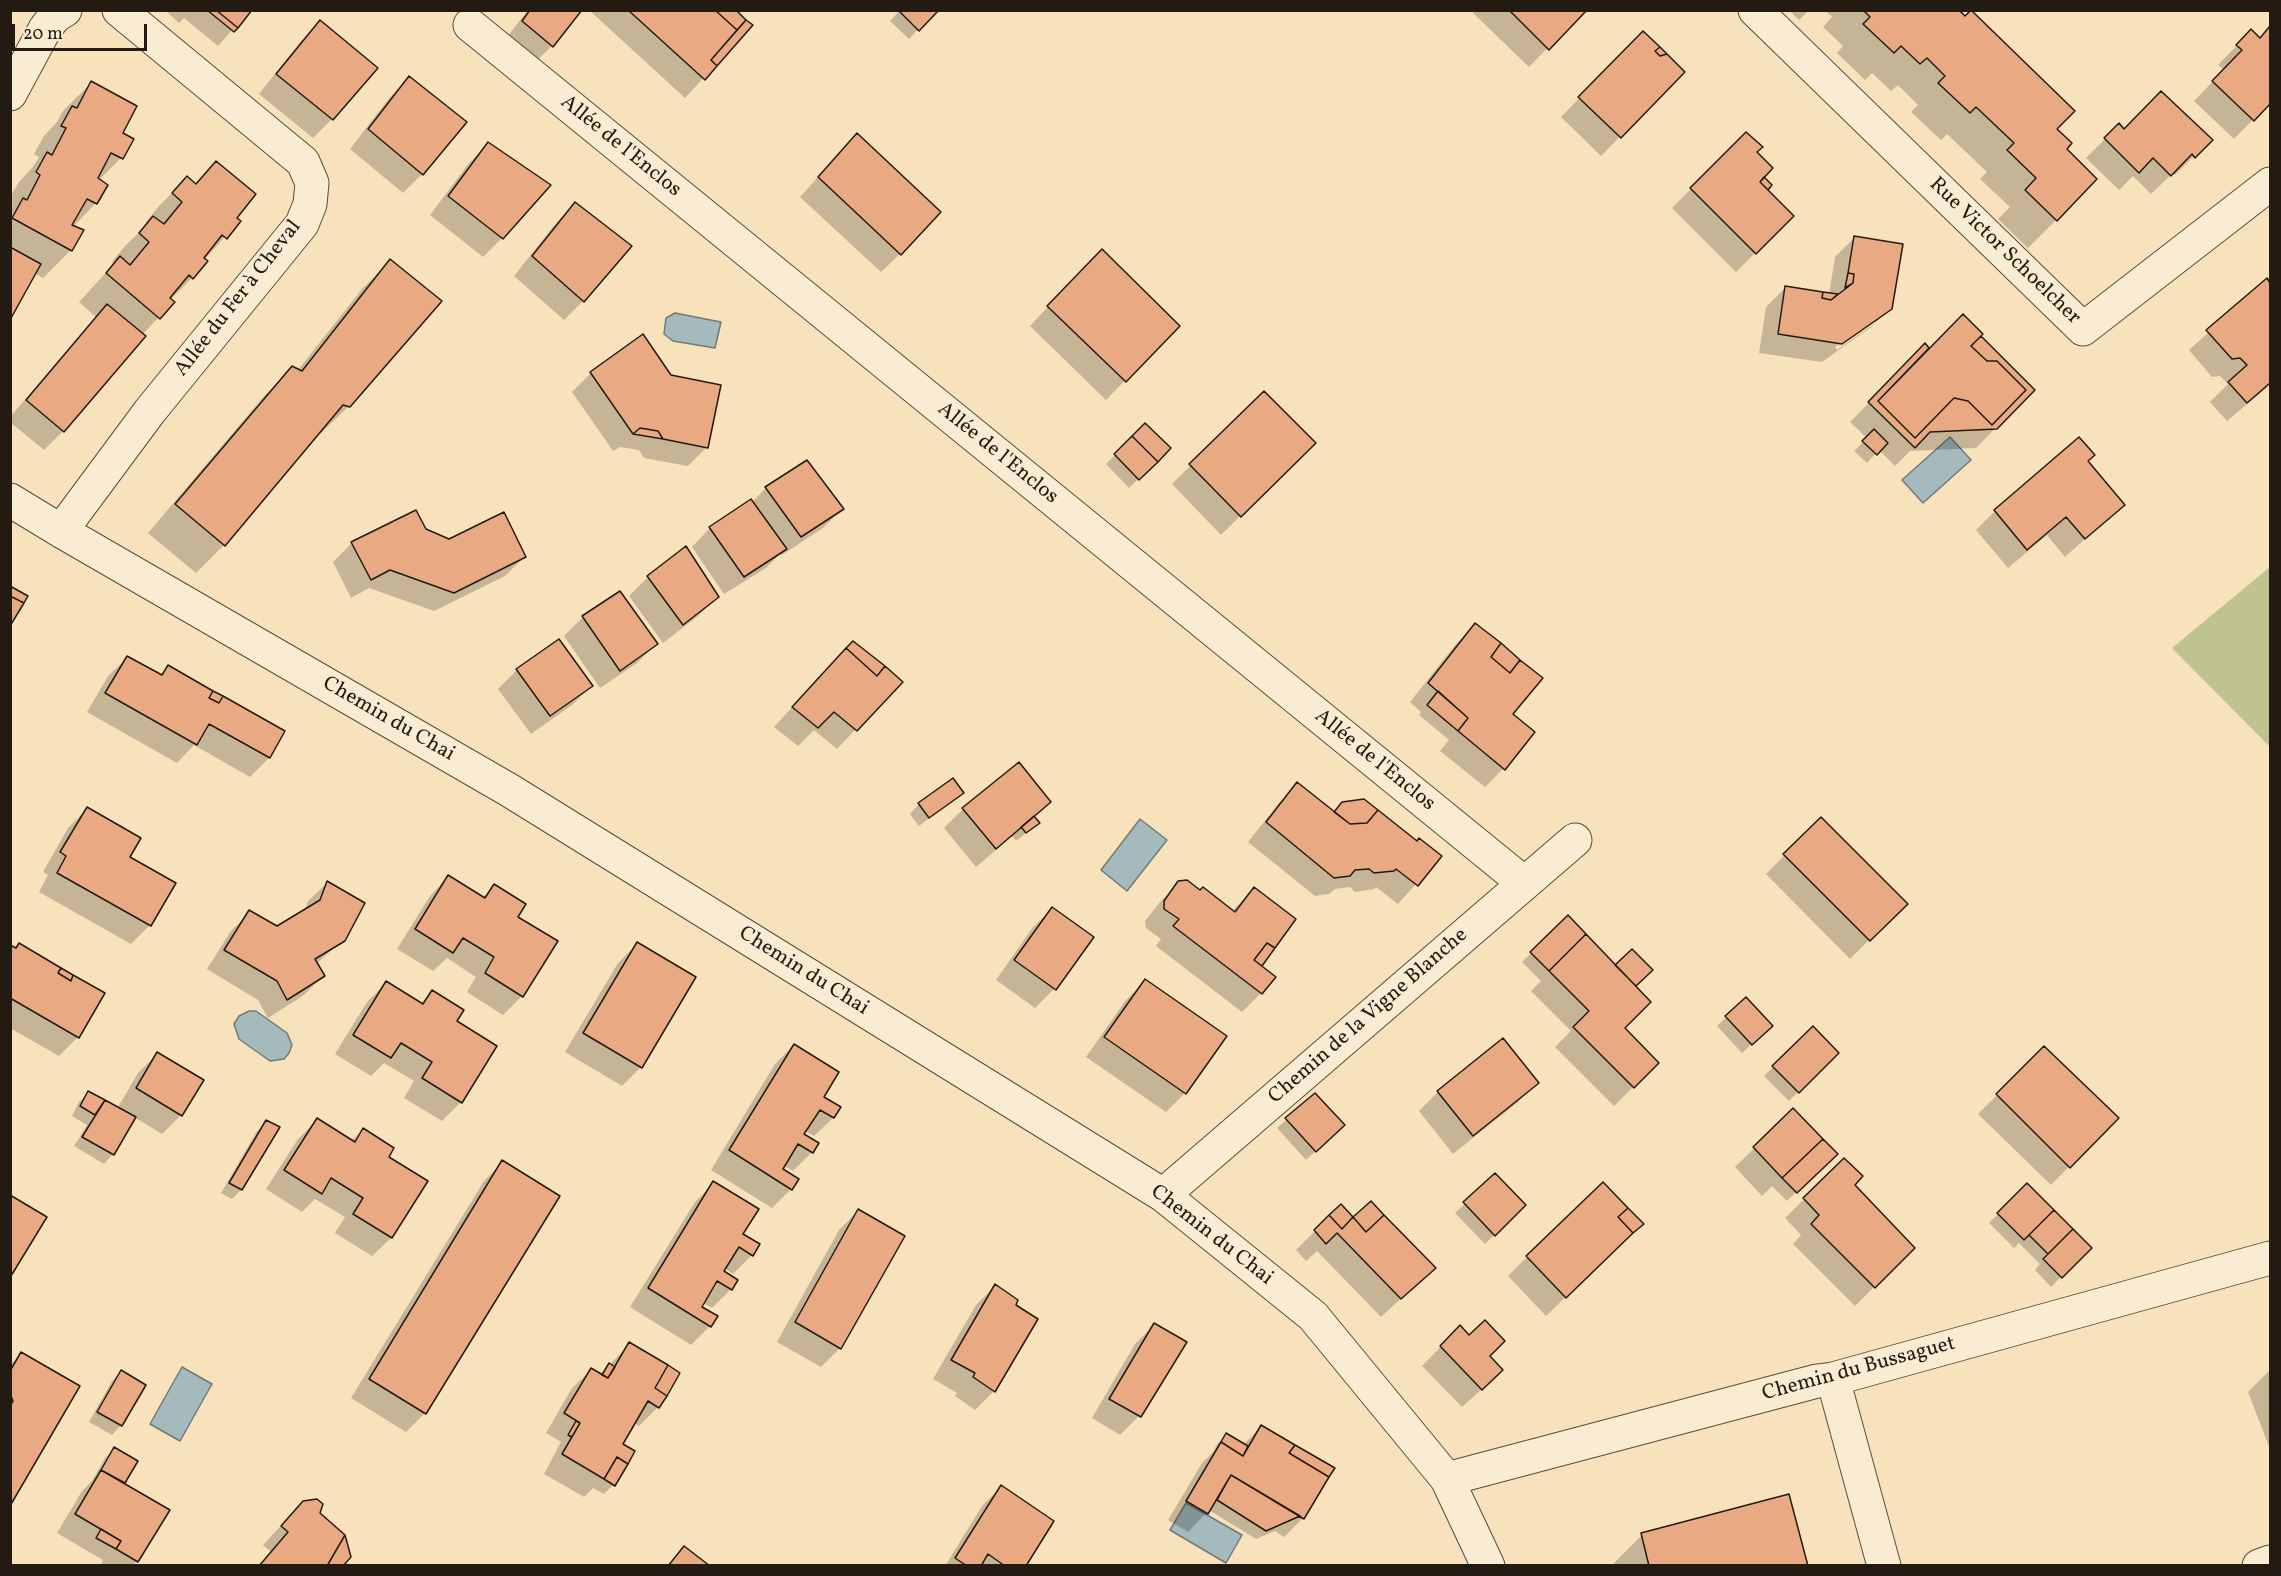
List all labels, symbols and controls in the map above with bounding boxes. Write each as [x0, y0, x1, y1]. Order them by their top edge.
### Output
scale bar [15, 12, 150, 50]
text: 20 m [23, 22, 63, 47]
street label: Allée de l'Enclos [555, 91, 685, 203]
street label: Rue Victor Schoelcher [1923, 173, 2085, 331]
street label: Allée du Fer à Cheval [170, 216, 308, 382]
street label: Allée de l'Enclos [932, 398, 1062, 510]
street label: Chemin du Chai [317, 672, 459, 768]
street label: Allée de l'Enclos [1309, 705, 1439, 817]
street label: Chemin du Chai [733, 922, 873, 1022]
street label: Chemin de la Vigne Blanche [1264, 924, 1474, 1110]
street label: Chemin du Chai [1145, 1180, 1277, 1292]
street label: Chemin du Bussaguet [1760, 1332, 1958, 1408]

